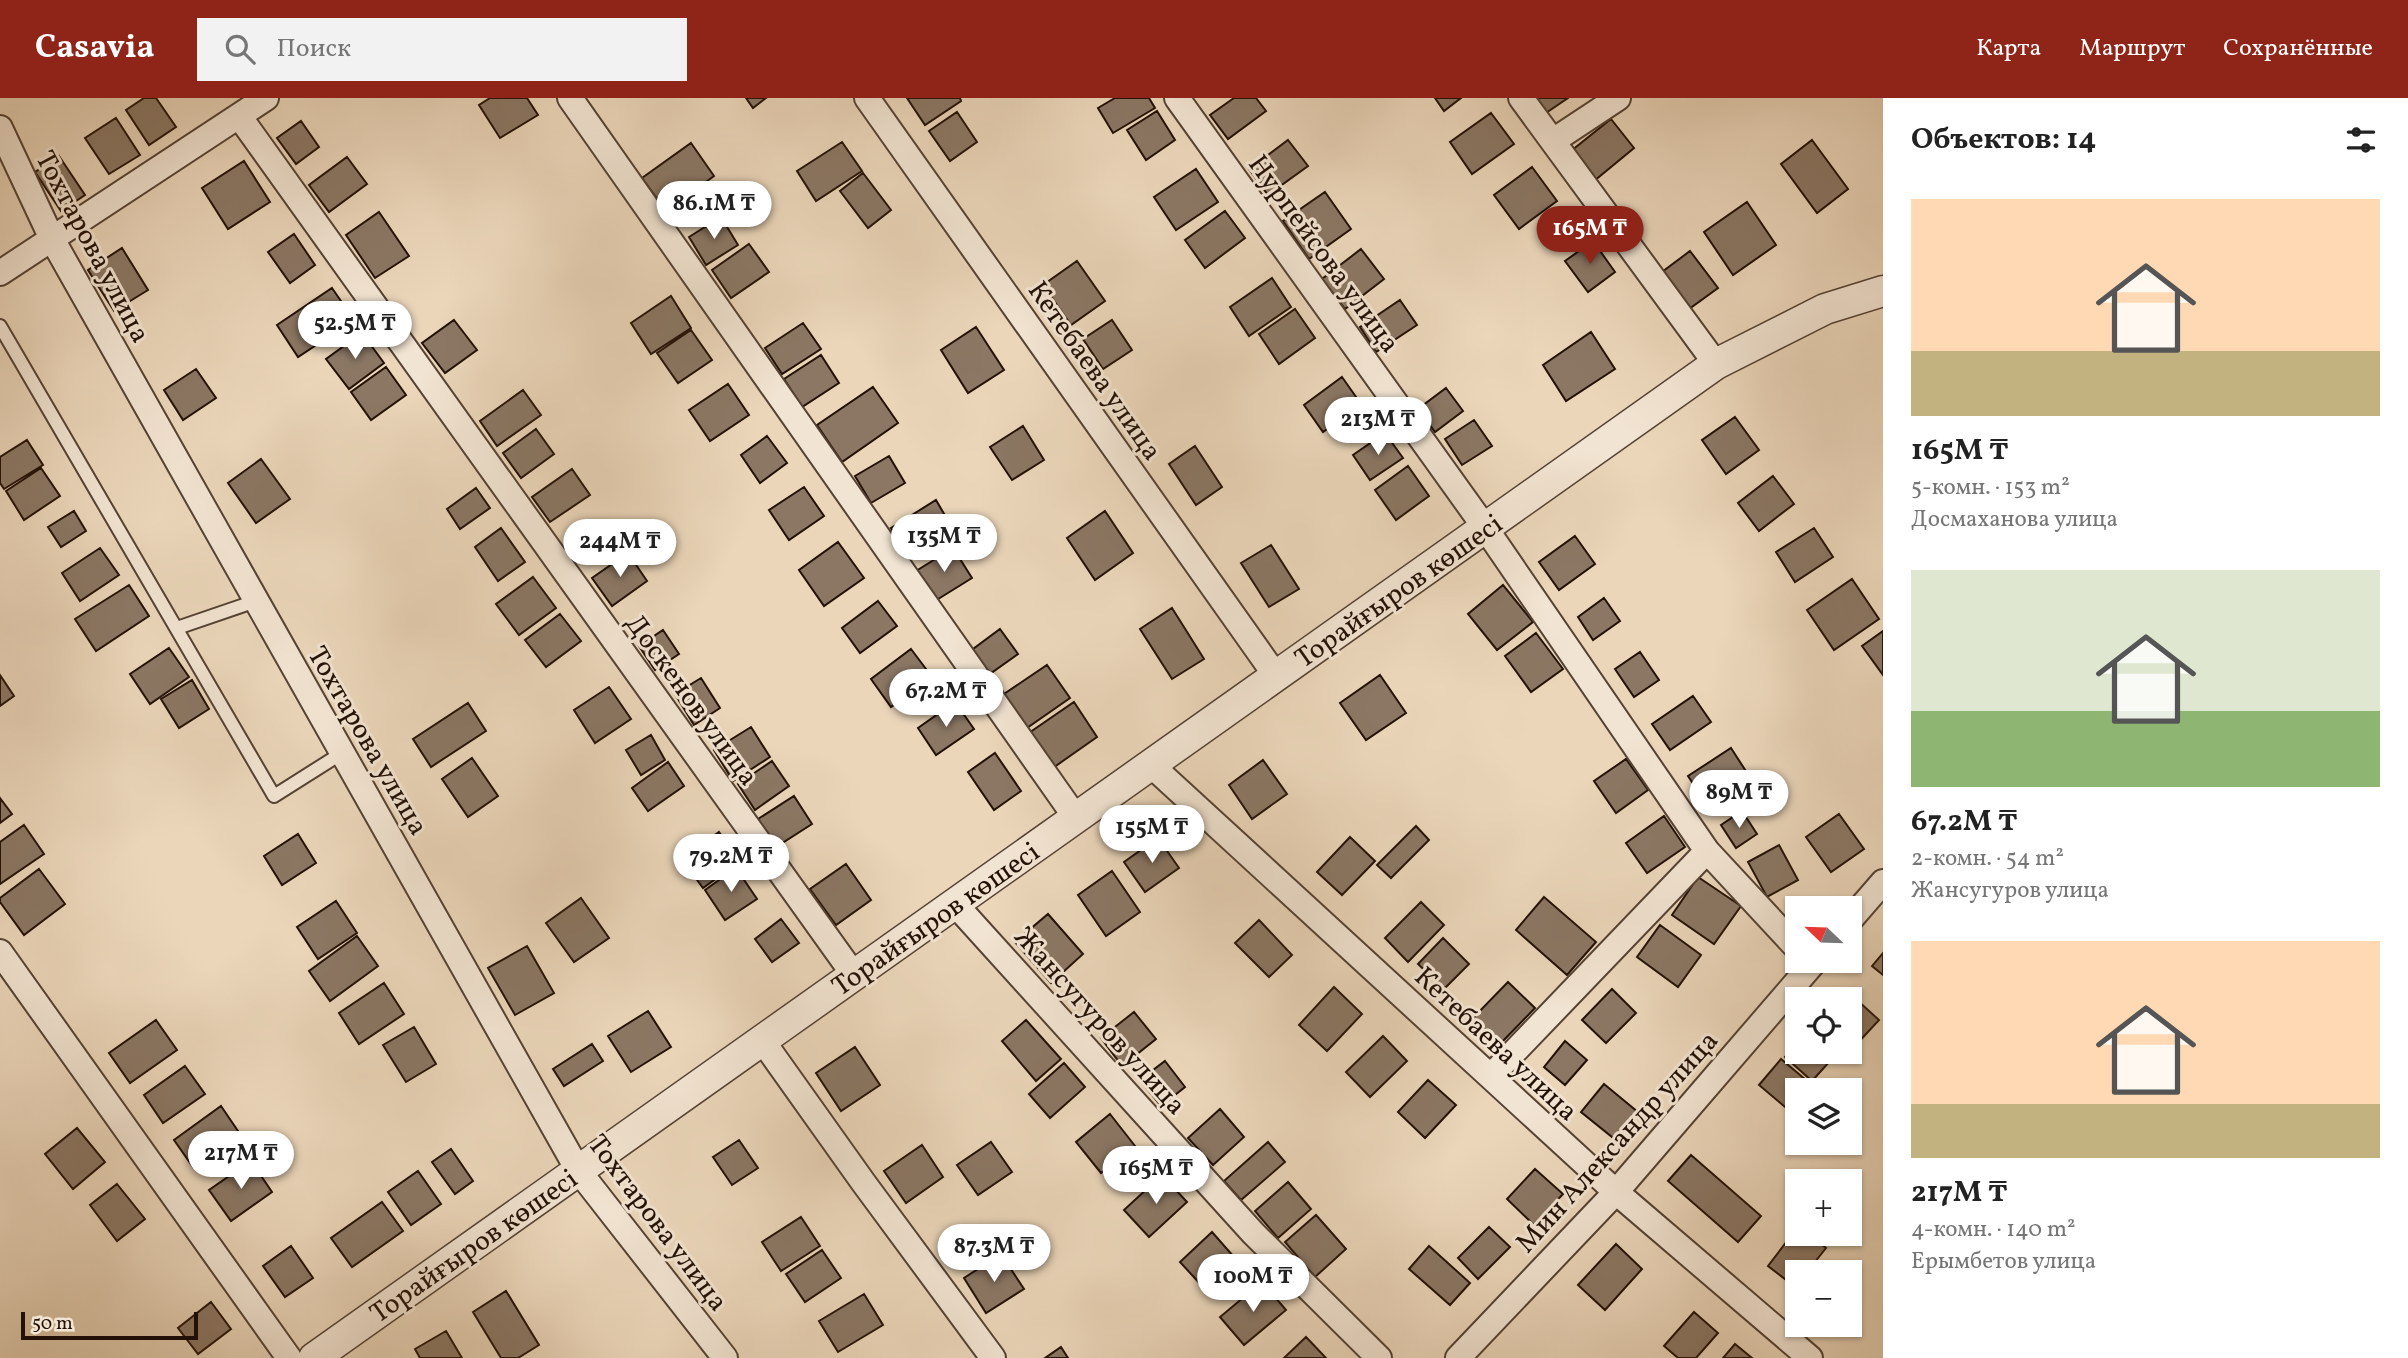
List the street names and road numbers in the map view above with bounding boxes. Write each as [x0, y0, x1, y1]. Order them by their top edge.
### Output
street label: Тохтарова улица [25, 144, 159, 350]
street label: Нурпейсова улица [1238, 147, 1408, 362]
street label: Кетебаева улица [1017, 274, 1170, 469]
street label: Торайғыров көшесі [1287, 506, 1511, 679]
street label: Доскенов улица [615, 606, 767, 795]
street label: Тохтарова улица [297, 640, 437, 843]
street label: Торайғыров көшесі [824, 834, 1048, 1007]
street label: Жансугуров улица [1004, 919, 1194, 1124]
street label: Кетебаева улица [1405, 959, 1586, 1131]
street label: Мин Александр улица [1507, 1023, 1728, 1262]
street label: Тохтарова улица [578, 1127, 736, 1320]
street label: Торайғыров көшесі [362, 1161, 586, 1334]

